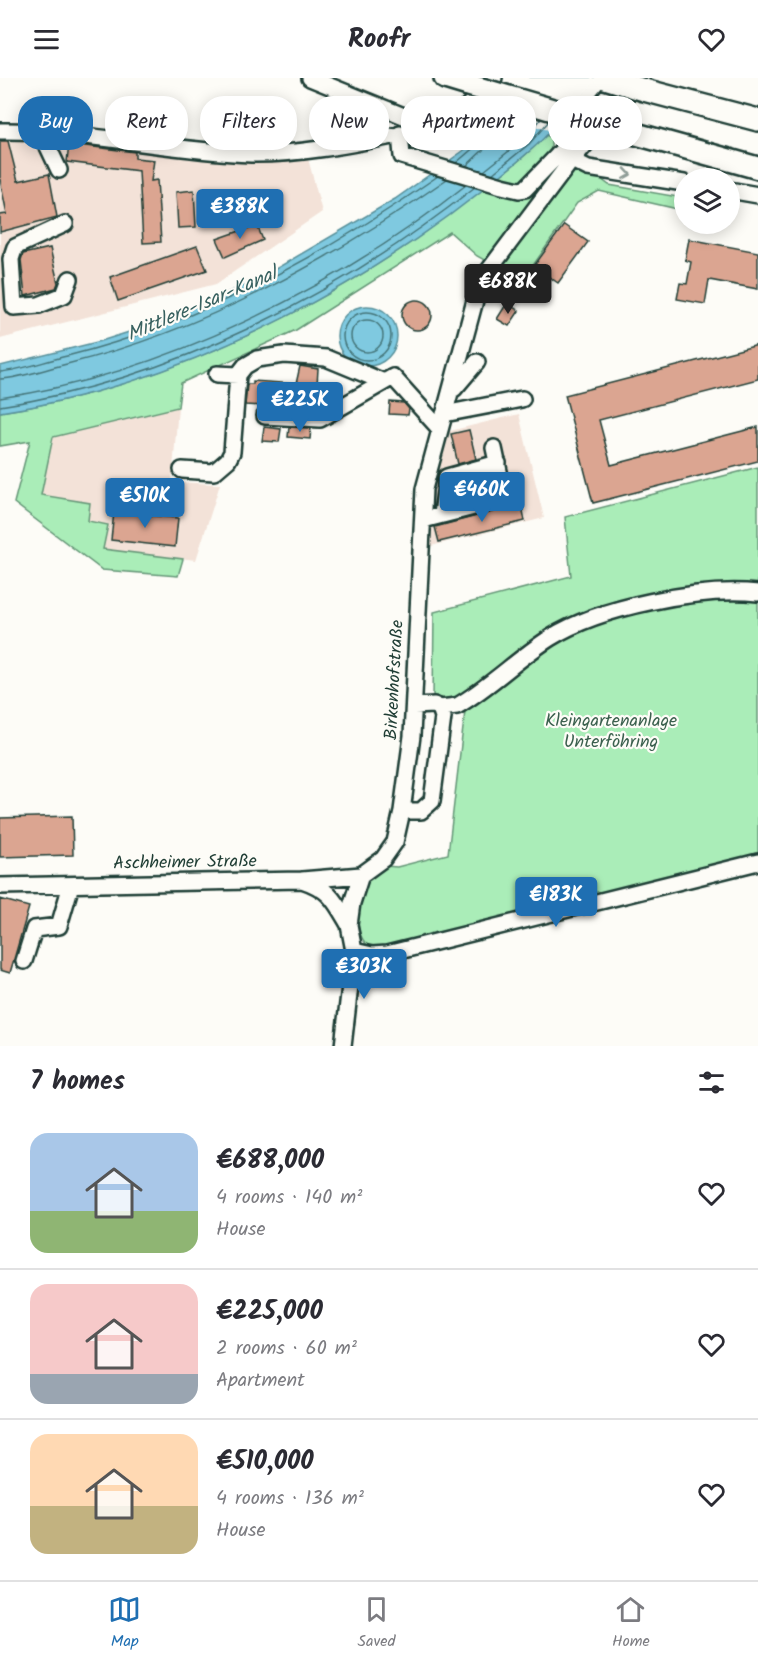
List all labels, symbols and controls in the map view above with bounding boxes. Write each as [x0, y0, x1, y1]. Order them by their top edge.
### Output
text: Roofr [348, 18, 410, 61]
icon: menu [30, 23, 63, 56]
icon: heart [695, 23, 728, 56]
chip: Buy [18, 96, 93, 150]
chip: Rent [105, 96, 188, 150]
chip: Filters [200, 96, 297, 150]
chip: New [309, 96, 389, 150]
chip: Apartment [401, 96, 536, 150]
chip: House [548, 96, 642, 150]
one-way arrow [622, 167, 632, 180]
map controls [674, 168, 740, 234]
button: layers [674, 168, 740, 234]
pin: €388K [198, 189, 282, 240]
text: €388K [210, 192, 270, 224]
water label: Mittlere-Isar-Kanal [122, 257, 286, 351]
pin: €688K [466, 264, 550, 315]
text: €688K [478, 267, 538, 299]
pin: €225K [258, 382, 342, 433]
text: €225K [271, 385, 329, 417]
pin: €460K [440, 472, 524, 523]
text: €460K [454, 475, 510, 507]
pin: €510K [103, 478, 187, 529]
text: €510K [119, 481, 171, 513]
street label: Birkenhofstraße [377, 619, 413, 741]
park label: Kleingartenanlage Unterföhring [545, 707, 677, 757]
street label: Aschheimer Straße [113, 847, 257, 879]
pin: €183K [514, 877, 598, 928]
text: €183K [529, 880, 583, 912]
pin: €303K [322, 949, 406, 1000]
text: €303K [336, 952, 392, 984]
text: 7 homes [30, 1061, 125, 1103]
icon: filters [695, 1066, 728, 1099]
text: €688,000 [216, 1140, 324, 1182]
icon: home [78, 1157, 150, 1229]
icon: heart [695, 1177, 728, 1210]
text: 4 rooms · 140 m² [216, 1182, 362, 1214]
text: House [216, 1214, 266, 1246]
text: €225,000 [216, 1291, 323, 1333]
icon: home [78, 1308, 150, 1380]
icon: heart [695, 1328, 728, 1361]
text: 2 rooms · 60 m² [216, 1333, 357, 1365]
text: Apartment [216, 1365, 305, 1397]
text: €510,000 [216, 1441, 314, 1483]
icon: home [78, 1458, 150, 1530]
icon: heart [695, 1478, 728, 1511]
text: 4 rooms · 136 m² [216, 1483, 364, 1515]
text: House [216, 1515, 266, 1547]
tab: Map [108, 1593, 141, 1654]
tab: Saved [358, 1593, 396, 1654]
tab: Home [612, 1593, 650, 1654]

